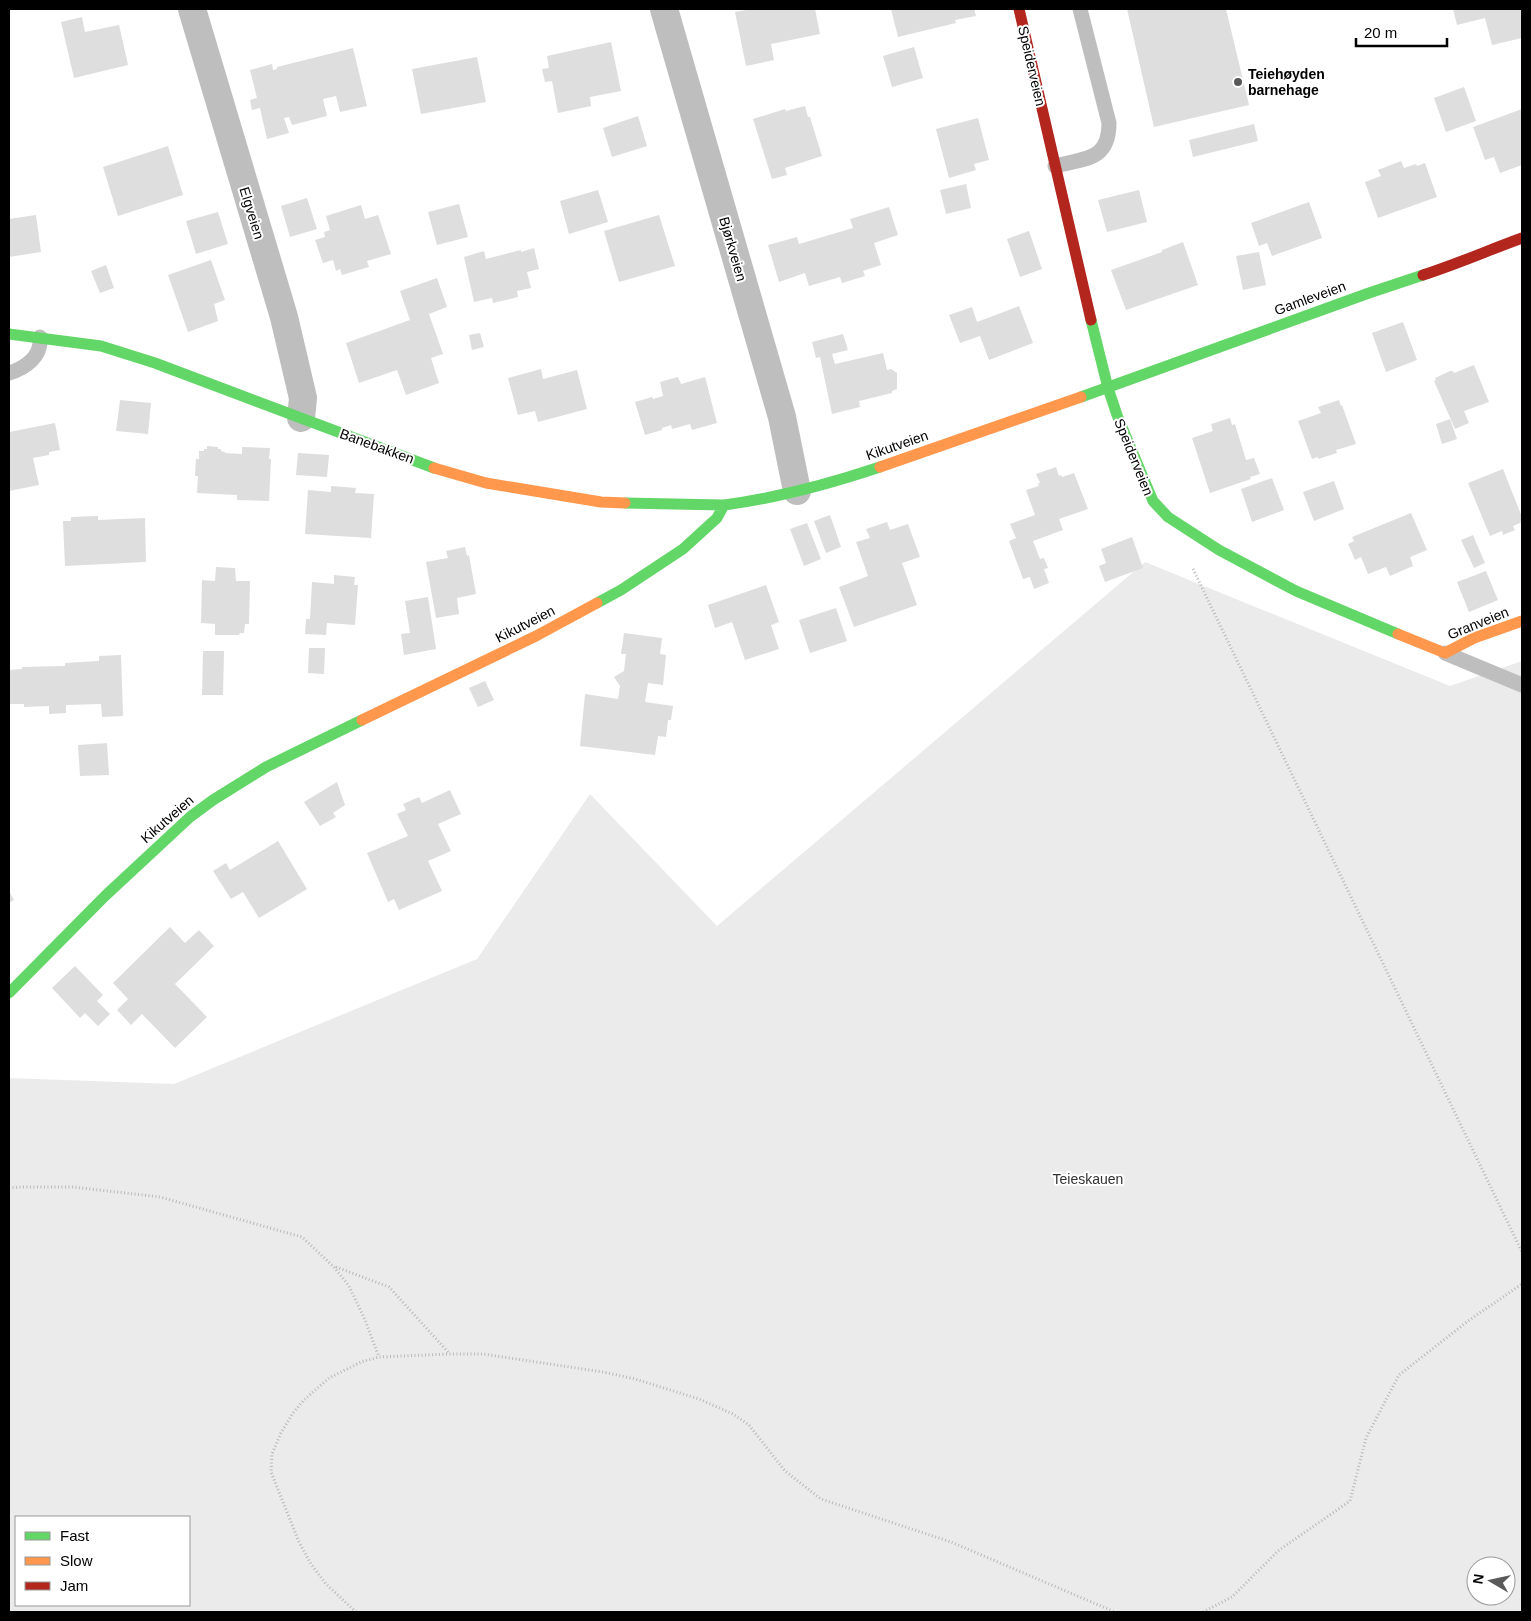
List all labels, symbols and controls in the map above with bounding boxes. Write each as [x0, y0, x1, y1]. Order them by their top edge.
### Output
scale bar [1356, 15, 1447, 47]
street label: Speiderveien [1015, 24, 1049, 108]
text: 20 m [1364, 24, 1397, 41]
place label: Teiehøyden barnehage [1248, 66, 1325, 98]
marker: Teiehøyden barnehage [1232, 76, 1244, 88]
street label: Elgveien [236, 185, 268, 241]
street label: Bjørkveien [716, 215, 750, 283]
street label: Gamleveien [1272, 278, 1348, 318]
street label: Speiderveien [1111, 416, 1157, 498]
street label: Banebakken [338, 425, 416, 467]
street label: Kikutveien [864, 427, 930, 463]
street label: Kikutveien [493, 602, 557, 646]
street label: Granveien [1445, 603, 1511, 643]
street label: Kikutveien [137, 792, 197, 846]
park label: Teieskauen [1053, 1171, 1123, 1187]
legend [15, 1516, 190, 1606]
text: Fast [60, 1527, 90, 1544]
text: Slow [60, 1552, 93, 1569]
north arrow [1466, 1556, 1516, 1606]
text: N [1469, 1573, 1487, 1585]
text: Jam [60, 1577, 88, 1594]

